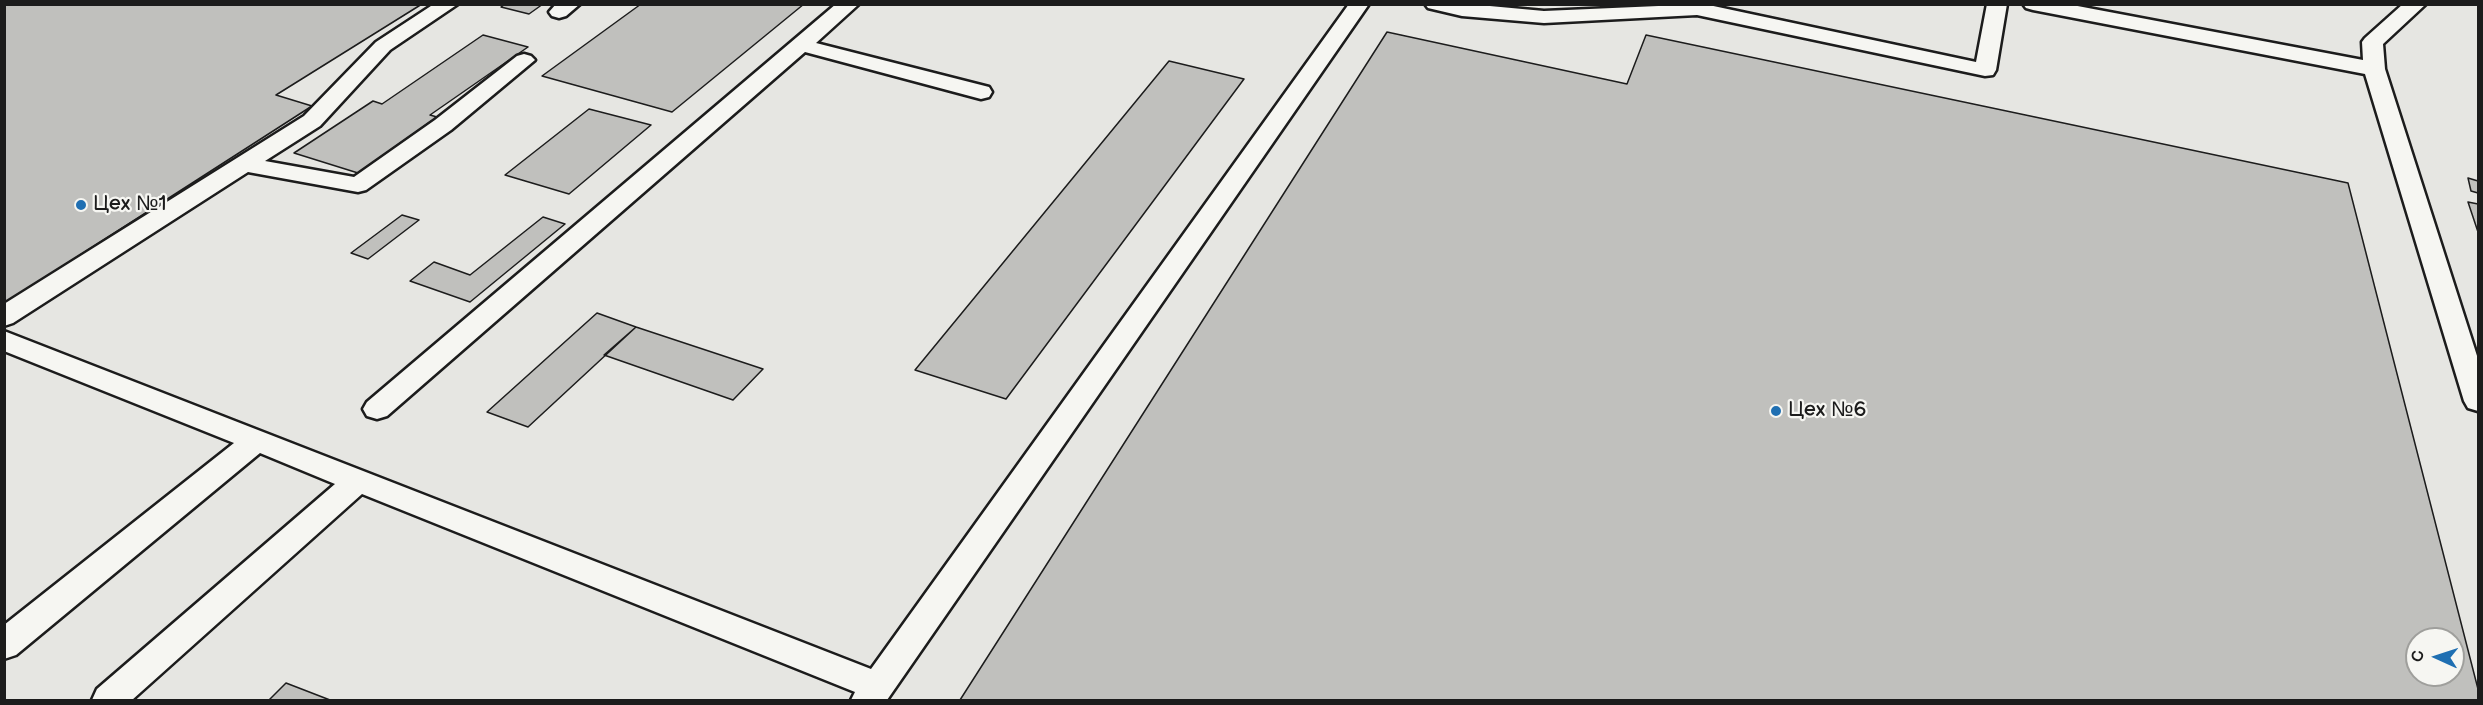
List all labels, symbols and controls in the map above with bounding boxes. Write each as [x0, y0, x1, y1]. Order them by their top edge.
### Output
place label: Цех №1 [93, 192, 167, 218]
marker: Цех №1 [74, 198, 88, 212]
place label: Цех №6 [1788, 398, 1866, 424]
marker: Цех №6 [1769, 404, 1783, 418]
north arrow [2405, 627, 2465, 687]
text: С [2409, 650, 2428, 662]

